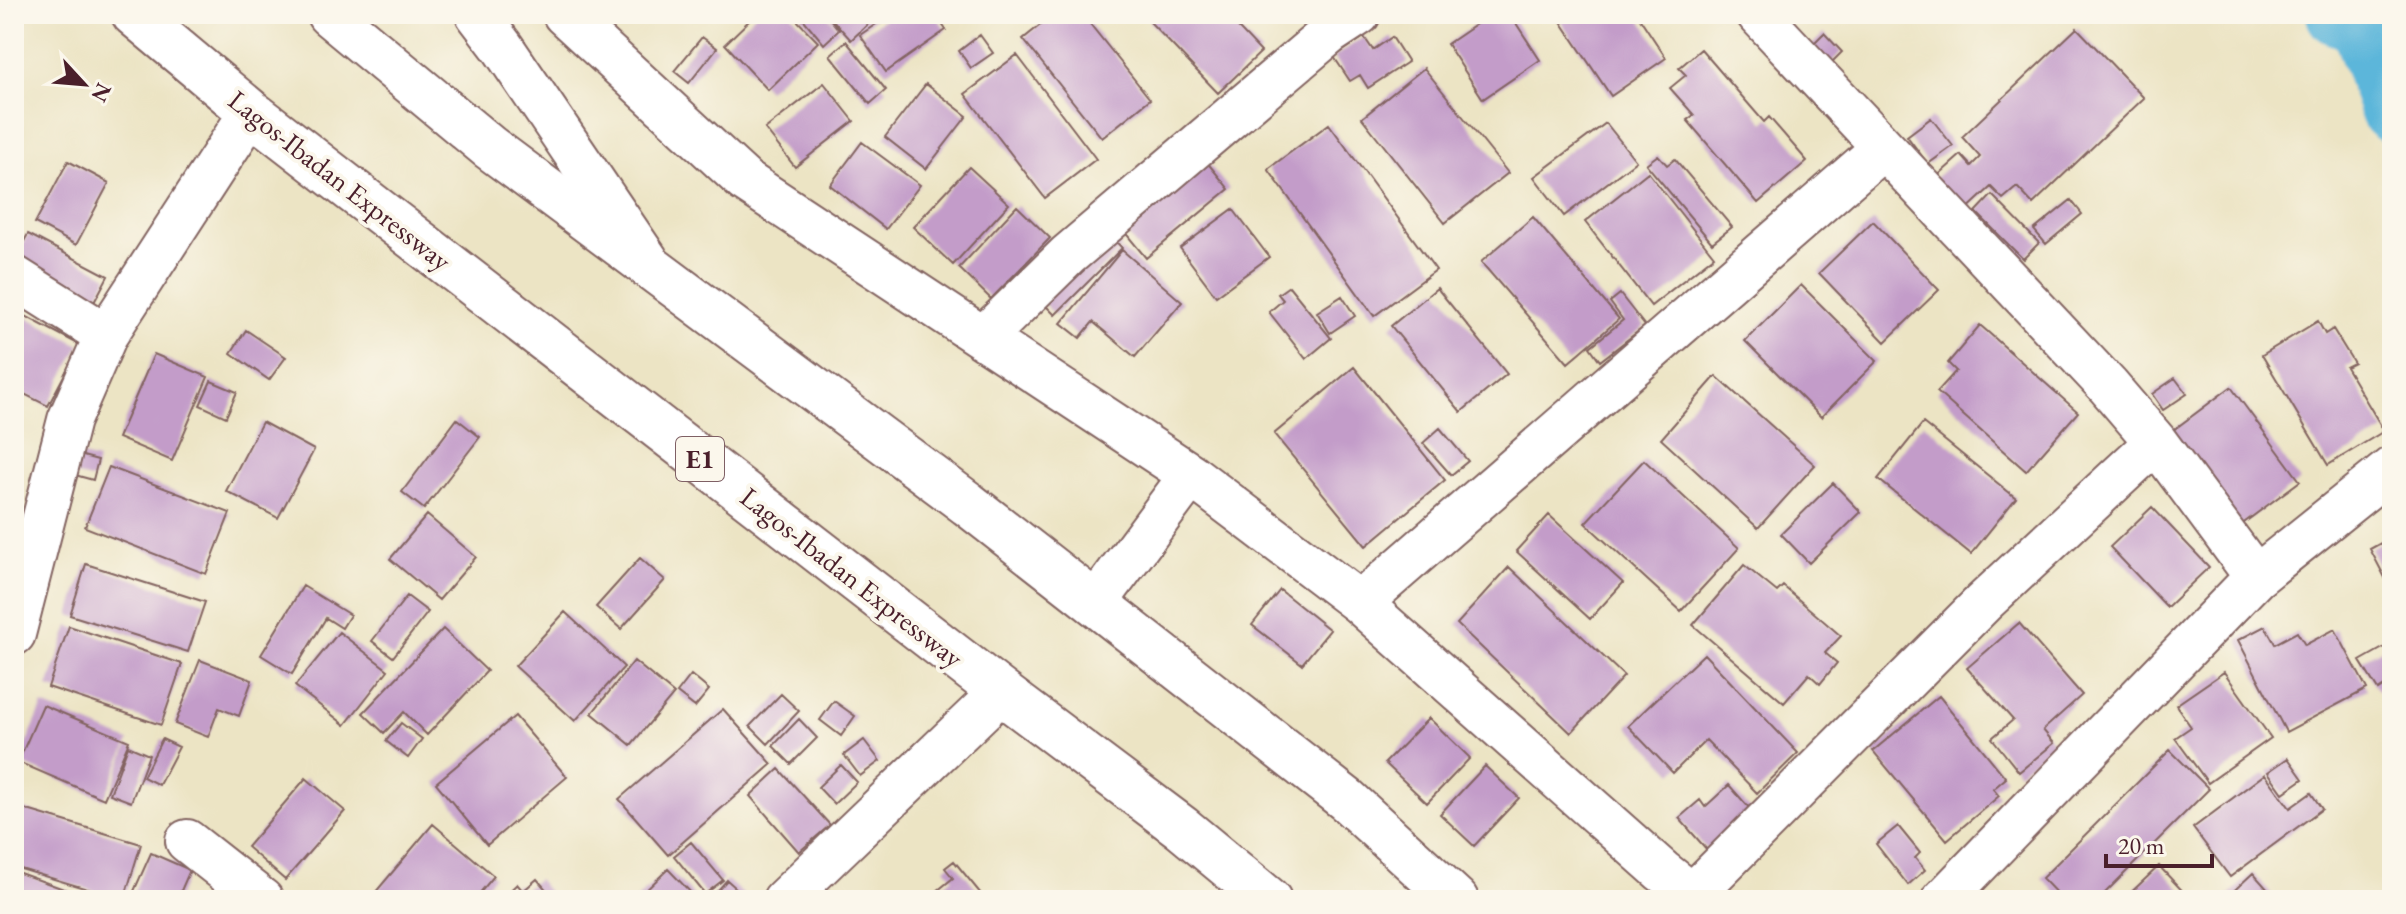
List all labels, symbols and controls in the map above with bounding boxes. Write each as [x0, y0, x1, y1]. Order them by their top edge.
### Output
north arrow [44, 44, 124, 124]
text: N [85, 78, 118, 107]
street label: Lagos-Ibadan Expressway [221, 82, 459, 279]
road number: E1 [676, 437, 724, 481]
street label: Lagos-Ibadan Expressway [733, 479, 971, 676]
scale bar [2106, 818, 2212, 868]
text: 20 m [2118, 830, 2165, 861]

